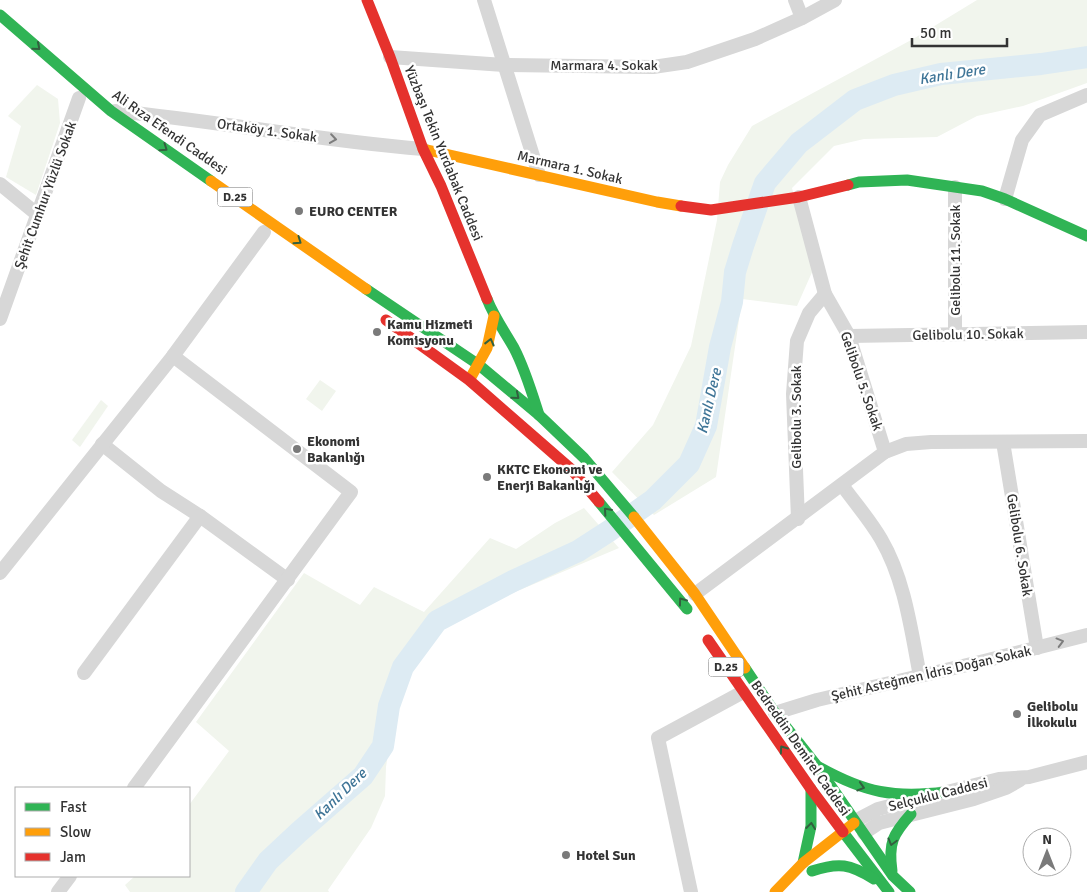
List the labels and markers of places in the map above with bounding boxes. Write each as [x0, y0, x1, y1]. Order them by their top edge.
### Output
place label: EURO CENTER [309, 203, 398, 220]
marker: EURO CENTER [293, 205, 305, 217]
place label: Kamu Hizmeti Komisyonu [387, 316, 473, 349]
marker: Kamu Hizmeti Komisyonu [371, 326, 383, 338]
place label: Ekonomi Bakanlığı [307, 433, 365, 466]
marker: Ekonomi Bakanlığı [291, 443, 303, 455]
place label: KKTC Ekonomi ve Enerji Bakanlığı [497, 461, 602, 494]
marker: KKTC Ekonomi ve Enerji Bakanlığı [481, 471, 493, 483]
place label: Gelibolu İlkokulu [1027, 698, 1078, 731]
marker: Gelibolu İlkokulu [1011, 708, 1023, 720]
place label: Hotel Sun [576, 847, 636, 864]
marker: Hotel Sun [560, 849, 572, 861]

